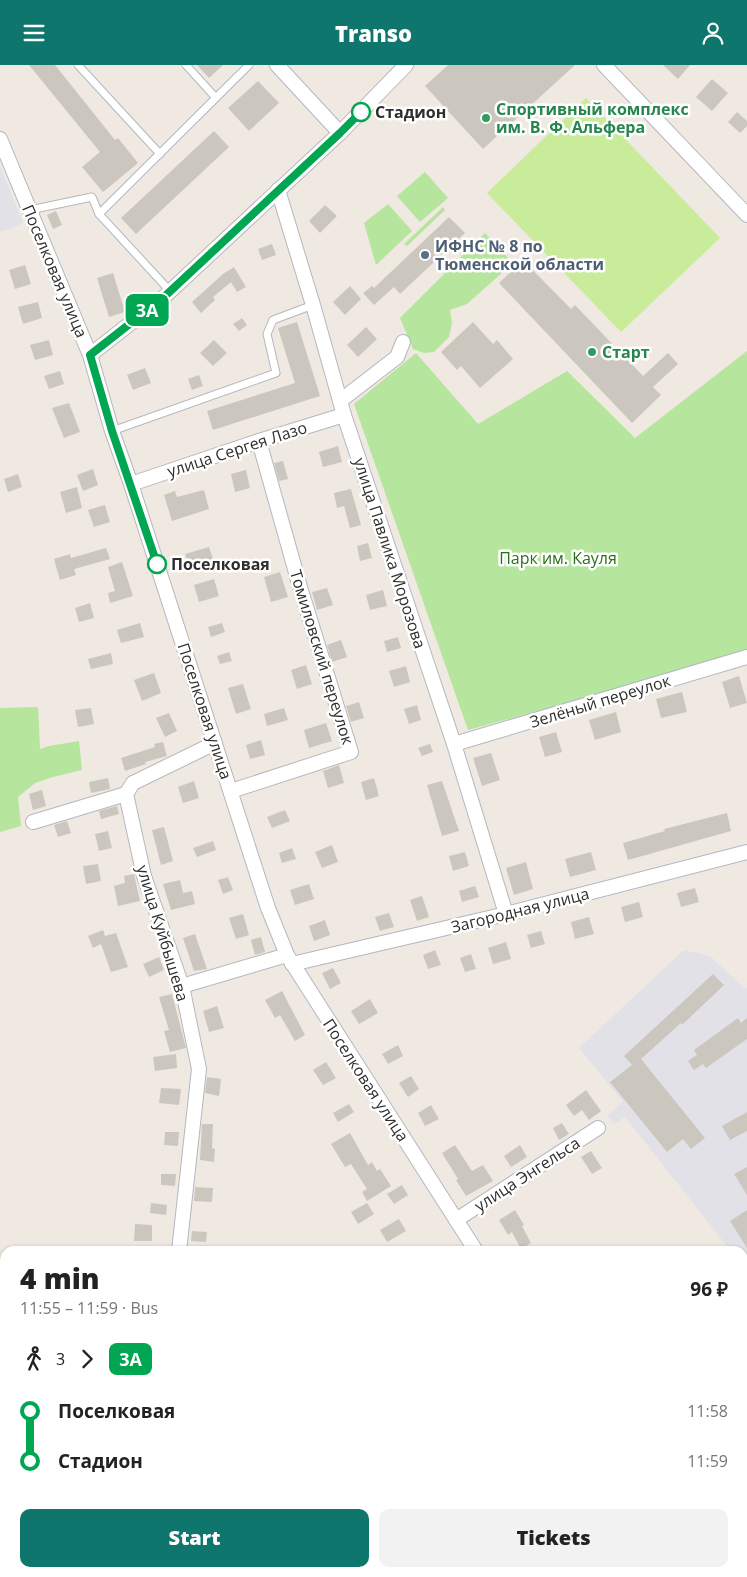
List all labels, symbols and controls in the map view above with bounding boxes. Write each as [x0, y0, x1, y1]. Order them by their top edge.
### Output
text: Transo [335, 18, 412, 48]
icon: menu [20, 19, 48, 47]
icon: person [699, 19, 727, 47]
place label: Спортивный комплекс им. В. Ф. Альфера [496, 98, 689, 138]
place label: Стадион [375, 101, 446, 123]
marker: Стадион [351, 102, 371, 122]
marker: Спортивный комплекс им. В. Ф. Альфера [480, 112, 492, 124]
street label: Поселковая улица [17, 201, 93, 341]
place label: ИФНС № 8 по Тюменской области [435, 235, 604, 275]
marker: ИФНС № 8 по Тюменской области [419, 249, 431, 261]
line badge: 3А [124, 294, 170, 326]
text: 3А [136, 298, 158, 322]
place label: Старт [602, 341, 650, 363]
marker: Старт [586, 346, 598, 358]
street label: улица Сергея Лазо [164, 416, 310, 482]
street label: улица Павлика Морозова [349, 455, 431, 651]
park label: Парк им. Кауля [499, 547, 617, 569]
place label: Поселковая [171, 553, 270, 575]
marker: Поселковая [147, 554, 167, 574]
street label: Томиловский переулок [285, 567, 359, 748]
street label: Поселковая улица [173, 640, 237, 782]
street label: Зелёный переулок [527, 669, 674, 733]
street label: улица Куйбышева [132, 862, 194, 1004]
street label: Загородная улица [449, 882, 591, 938]
street label: Поселковая улица [318, 1014, 414, 1146]
street label: улица Энгельса [470, 1132, 584, 1216]
text: 4 min [20, 1259, 100, 1297]
text: 96 ₽ [690, 1276, 728, 1302]
text: 11:55 – 11:59 · Bus [20, 1297, 158, 1319]
icon: walk [20, 1345, 48, 1373]
icon: forward [73, 1345, 101, 1373]
text: 3А [119, 1347, 142, 1371]
text: 3 [56, 1348, 65, 1370]
text: Поселковая [58, 1398, 175, 1424]
text: 11:58 [687, 1400, 728, 1422]
text: Стадион [58, 1448, 143, 1474]
text: 11:59 [687, 1450, 728, 1472]
button: Start [20, 1509, 369, 1567]
button: Tickets [379, 1509, 728, 1567]

